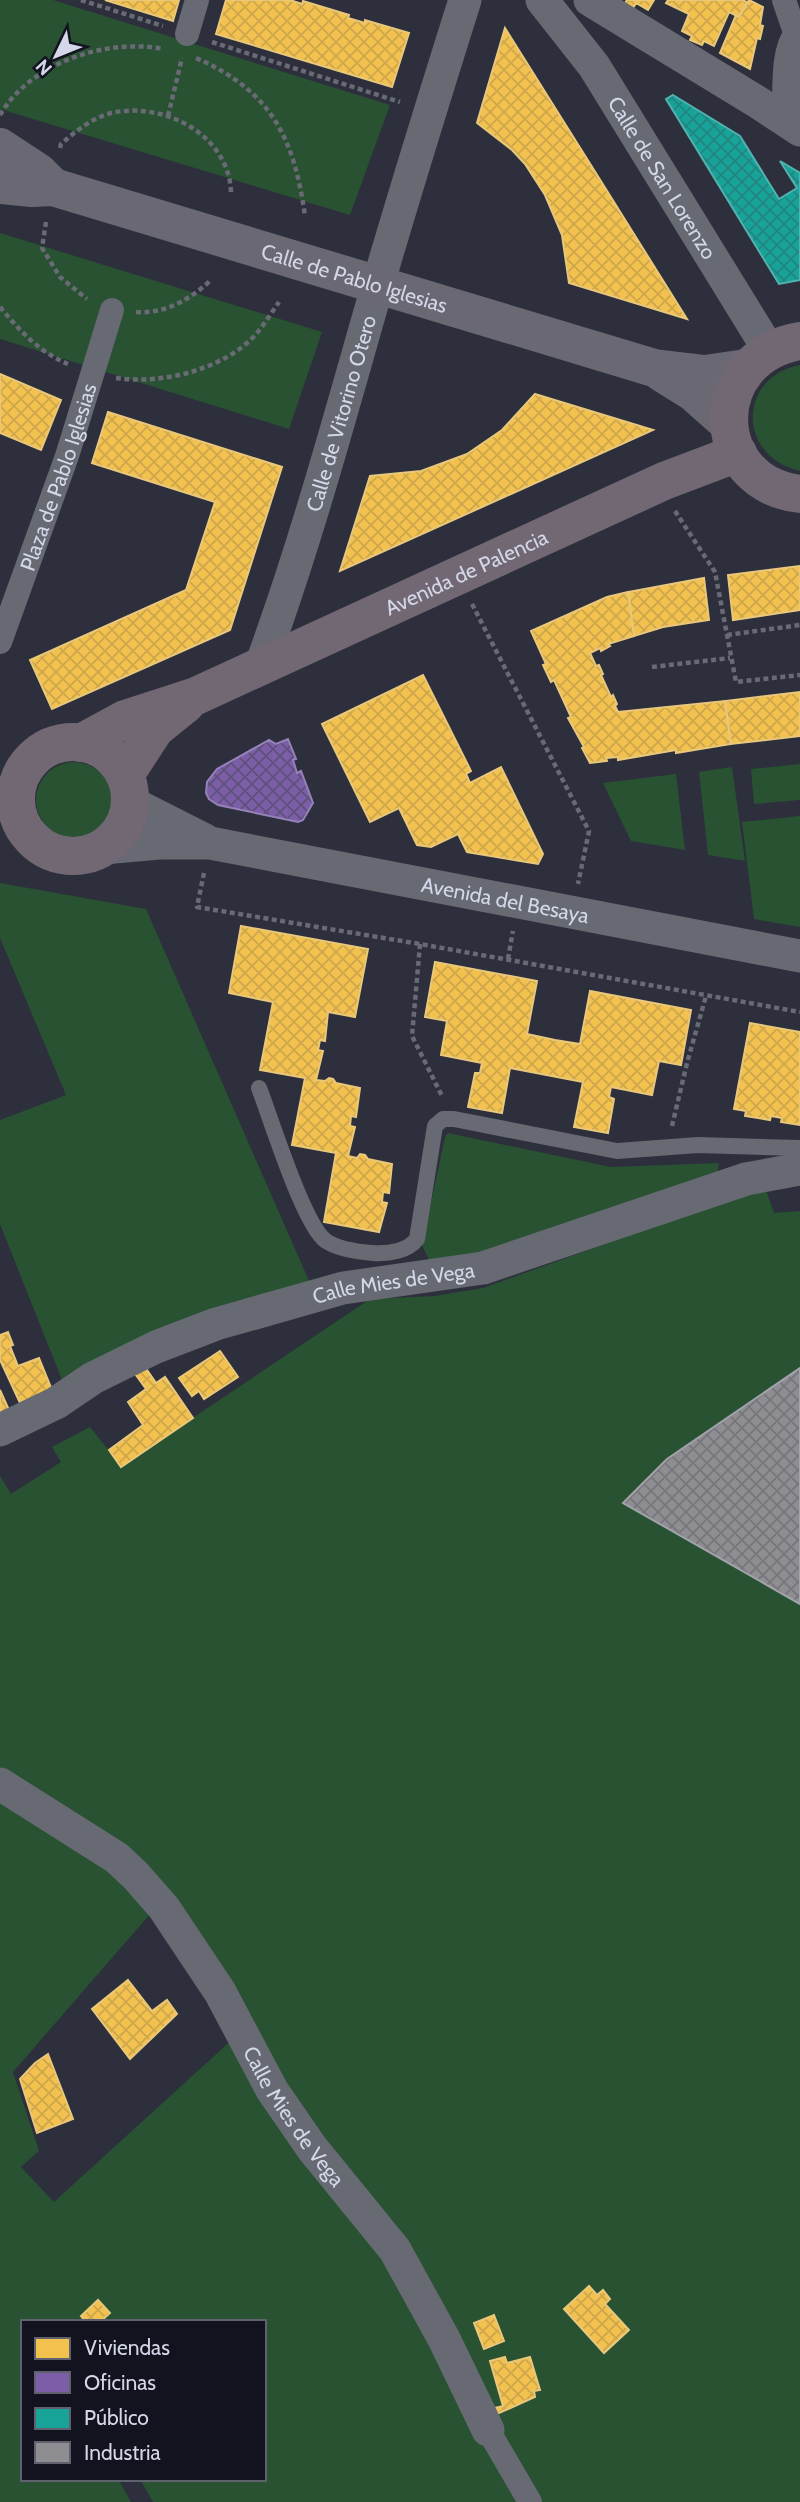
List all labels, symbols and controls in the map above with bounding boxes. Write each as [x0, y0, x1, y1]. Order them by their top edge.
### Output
north arrow [21, 21, 91, 91]
text: N [31, 54, 57, 80]
street label: Calle de San Lorenzo [603, 92, 722, 263]
street label: Calle de Pablo Iglesias [258, 238, 451, 318]
street label: Calle de Vitorino Otero [300, 312, 381, 515]
street label: Plaza de Pablo Iglesias [14, 380, 101, 574]
street label: Avenida de Palencia [381, 524, 551, 620]
street label: Avenida del Besaya [419, 871, 591, 928]
street label: Calle Mies de Vega [310, 1257, 476, 1309]
street label: Calle Mies de Vega [238, 2042, 350, 2191]
legend [21, 2320, 266, 2481]
text: Viviendas [84, 2335, 170, 2360]
text: Oficinas [84, 2370, 156, 2395]
text: Público [84, 2405, 149, 2430]
text: Industria [84, 2440, 161, 2465]

